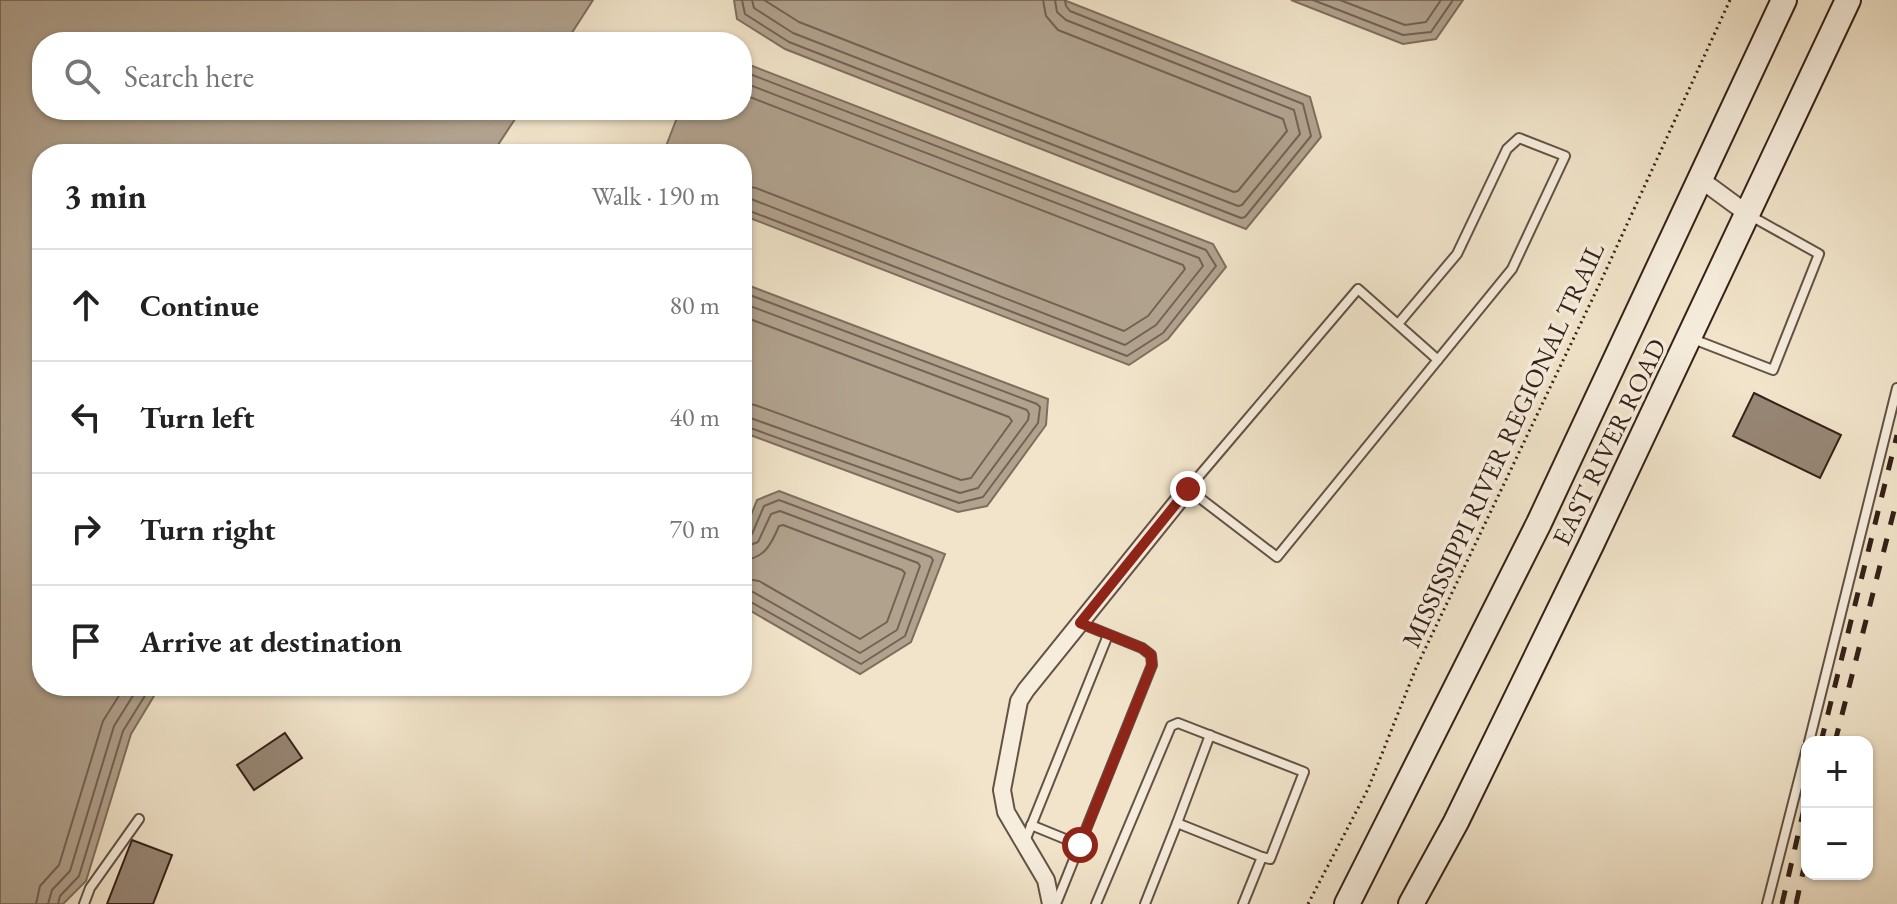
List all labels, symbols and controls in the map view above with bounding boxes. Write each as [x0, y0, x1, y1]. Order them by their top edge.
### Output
search box [32, 32, 752, 120]
icon: search [60, 54, 104, 98]
text: Search here [124, 57, 254, 96]
text: 3 min [64, 174, 147, 218]
text: Walk · 190 m [592, 179, 720, 213]
street label: MISSISSIPPI RIVER REGIONAL TRAIL [1394, 237, 1612, 653]
icon: ahead [64, 283, 108, 327]
text: Continue [140, 286, 259, 325]
text: 80 m [670, 288, 720, 322]
street label: EAST RIVER ROAD [1544, 333, 1674, 551]
icon: left [64, 395, 108, 439]
text: Turn left [140, 398, 254, 437]
text: 40 m [670, 400, 720, 434]
route end [1170, 471, 1206, 507]
icon: right [64, 507, 108, 551]
text: Turn right [140, 510, 276, 549]
text: 70 m [670, 512, 720, 546]
icon: arrive [64, 619, 108, 663]
text: Arrive at destination [140, 622, 402, 661]
map controls [1801, 736, 1873, 880]
button: + [1801, 736, 1873, 808]
button: − [1801, 808, 1873, 880]
route start [1062, 827, 1098, 863]

